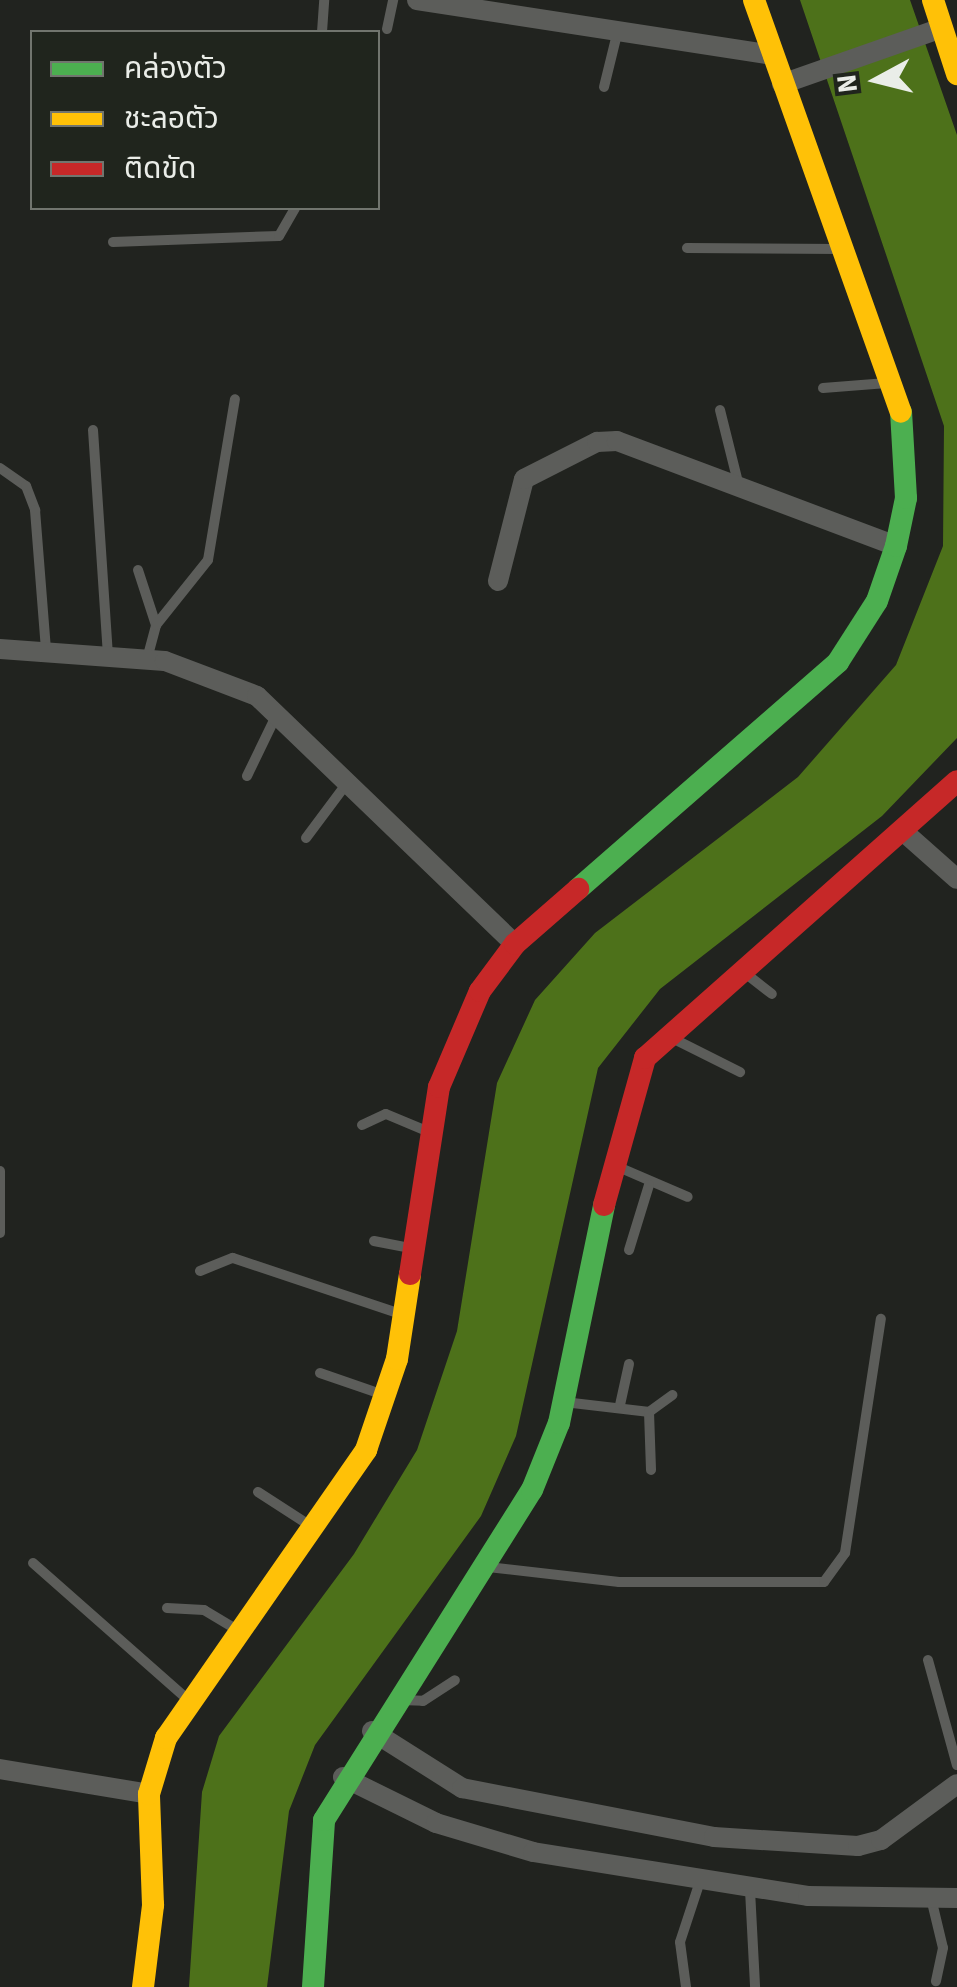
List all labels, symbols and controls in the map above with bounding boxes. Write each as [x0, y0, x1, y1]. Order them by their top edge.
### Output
legend [30, 30, 380, 210]
north arrow [827, 30, 927, 130]
text: คล่องตัว [124, 47, 227, 90]
text: N [826, 72, 868, 95]
text: ชะลอตัว [124, 97, 219, 140]
text: ติดขัด [124, 147, 196, 190]

